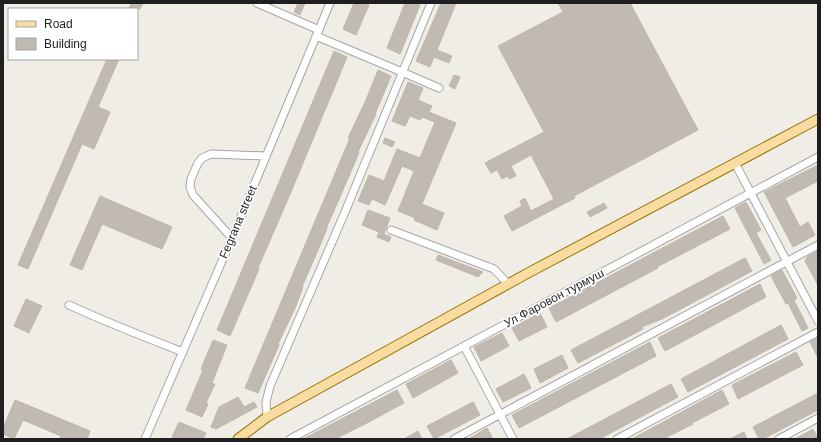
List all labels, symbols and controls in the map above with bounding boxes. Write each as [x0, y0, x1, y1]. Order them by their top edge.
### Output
legend [8, 8, 138, 60]
text: Road [44, 17, 73, 31]
text: Building [44, 37, 87, 51]
street label: Fegrana street [216, 183, 260, 261]
street label: Ул Фаровон турмуш [502, 266, 606, 330]

